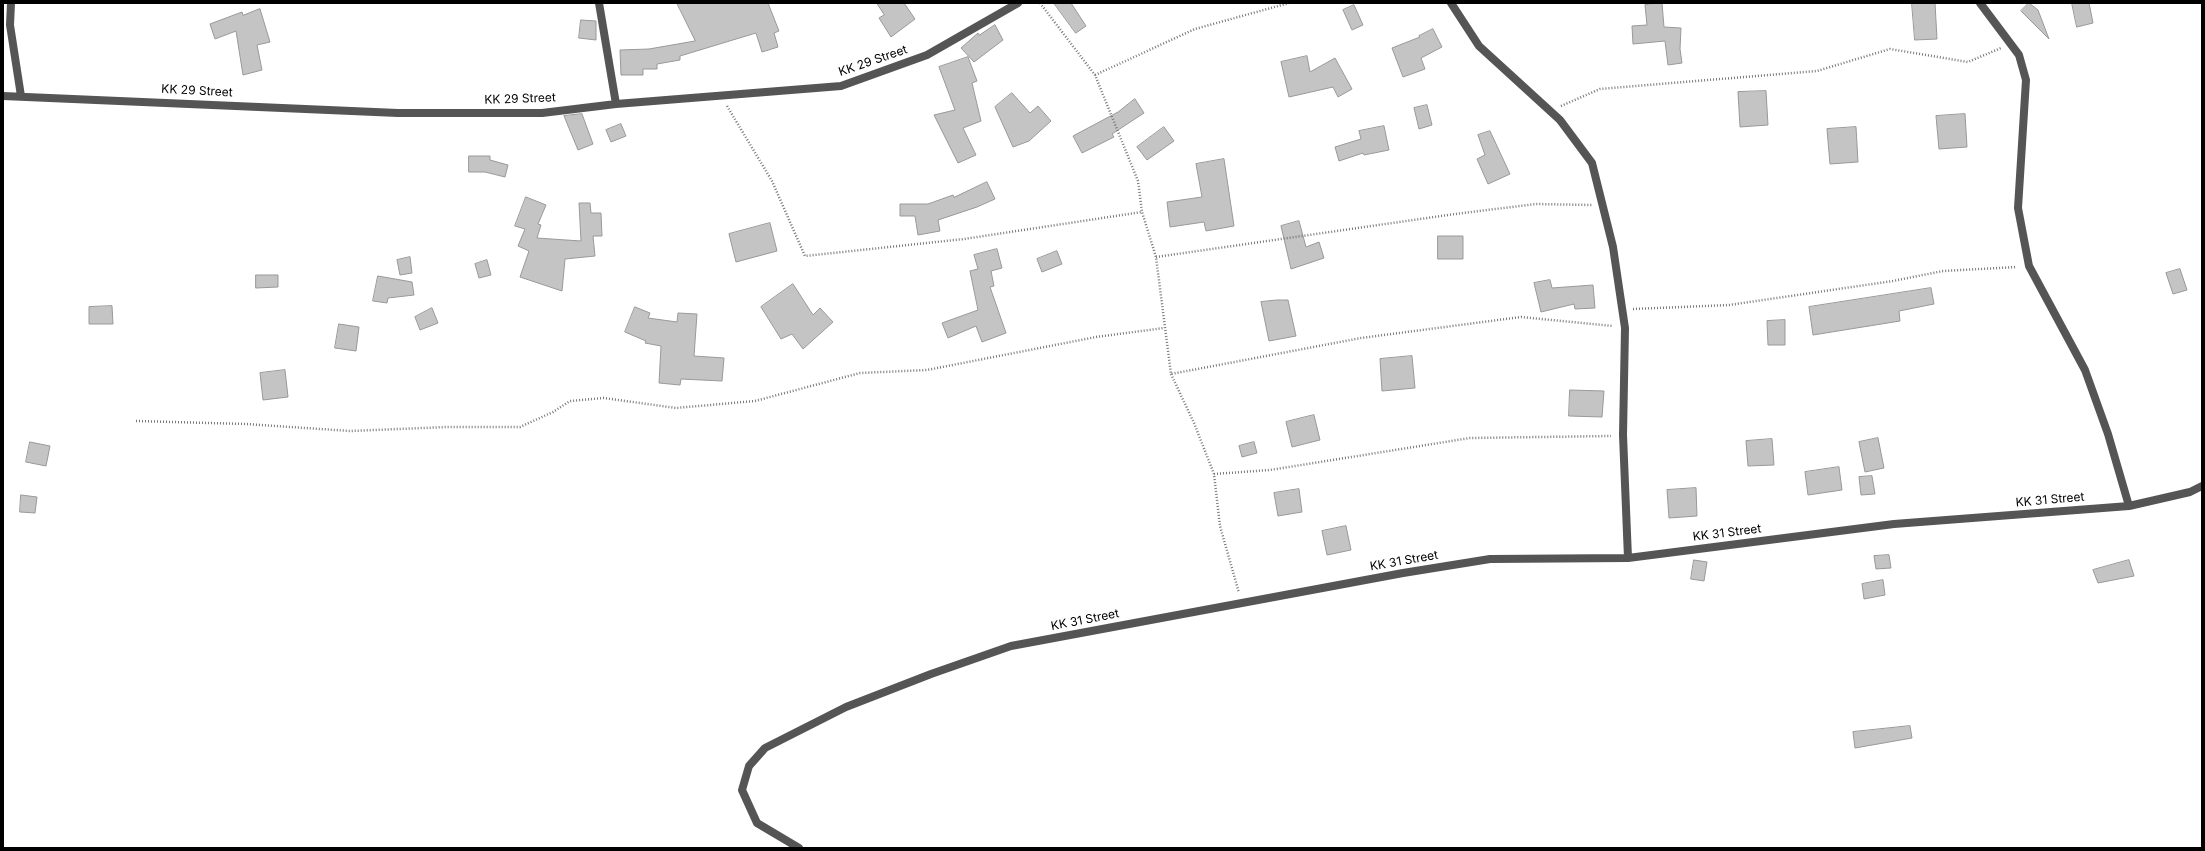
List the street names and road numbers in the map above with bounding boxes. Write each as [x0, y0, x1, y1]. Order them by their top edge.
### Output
street label: KK 29 Street [837, 43, 909, 79]
street label: KK 29 Street [161, 82, 233, 100]
street label: KK 29 Street [484, 91, 556, 107]
street label: KK 31 Street [2015, 490, 2085, 510]
street label: KK 31 Street [1692, 522, 1762, 544]
street label: KK 31 Street [1369, 548, 1439, 574]
street label: KK 31 Street [1050, 606, 1120, 634]

